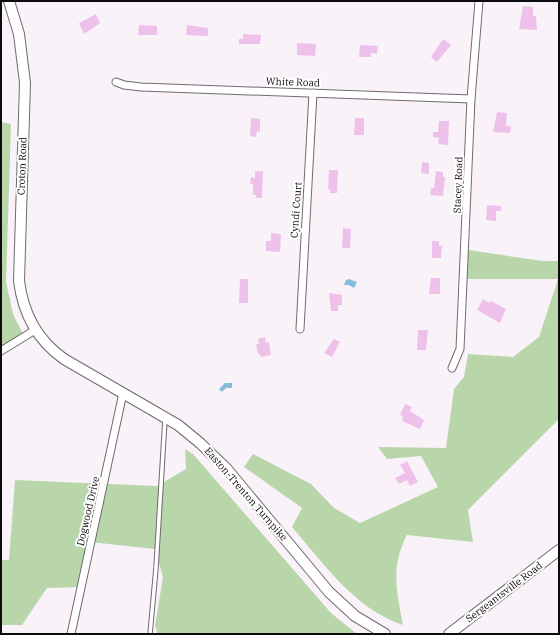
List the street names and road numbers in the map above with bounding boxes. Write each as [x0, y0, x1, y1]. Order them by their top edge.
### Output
street label: White Road [266, 75, 320, 89]
street label: Croton Road [14, 137, 30, 195]
street label: Stacey Road [451, 156, 465, 214]
street label: Cyndi Court [288, 181, 304, 238]
street label: Easton-Trenton Turnpike [202, 445, 290, 543]
street label: Dogwood Drive [74, 475, 102, 547]
street label: Sergeantsville Road [463, 559, 545, 625]

